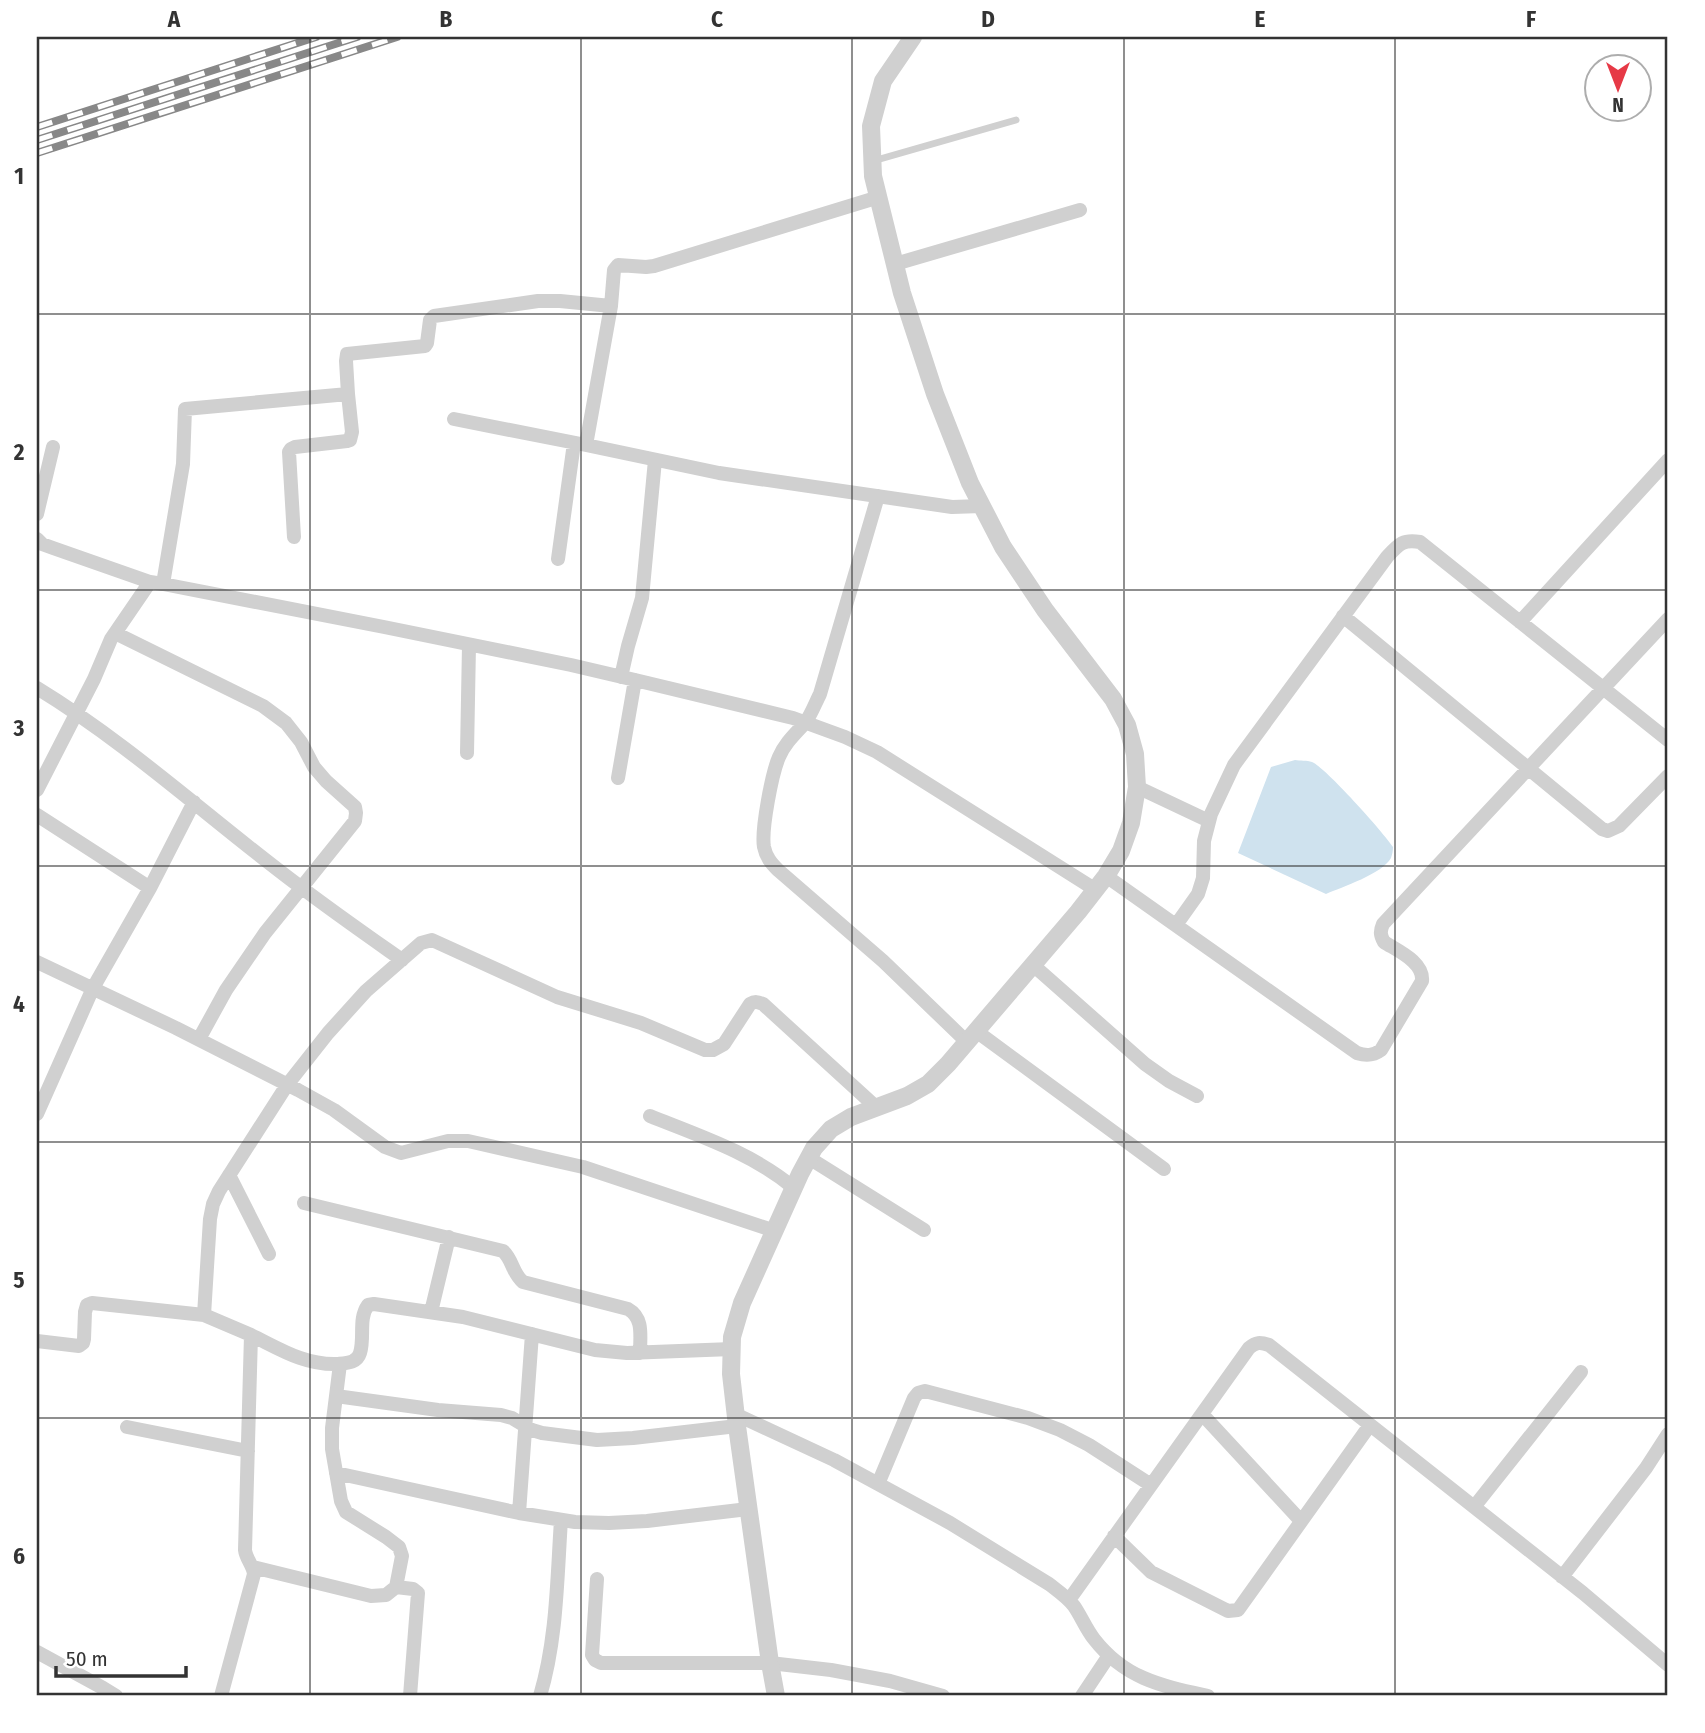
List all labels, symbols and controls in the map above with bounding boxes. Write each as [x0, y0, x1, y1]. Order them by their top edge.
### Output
text: A [167, 5, 181, 33]
text: B [440, 5, 453, 33]
text: C [711, 5, 723, 33]
text: D [981, 5, 995, 33]
text: E [1255, 5, 1266, 33]
text: F [1526, 5, 1536, 33]
north arrow [1582, 52, 1652, 122]
text: N [1612, 93, 1624, 116]
text: 1 [14, 162, 24, 190]
text: 2 [13, 438, 25, 466]
text: 3 [13, 714, 25, 742]
text: 4 [13, 990, 25, 1018]
text: 5 [13, 1266, 25, 1294]
text: 6 [13, 1542, 25, 1570]
scale bar [56, 1635, 186, 1679]
text: 50 m [66, 1646, 108, 1672]

